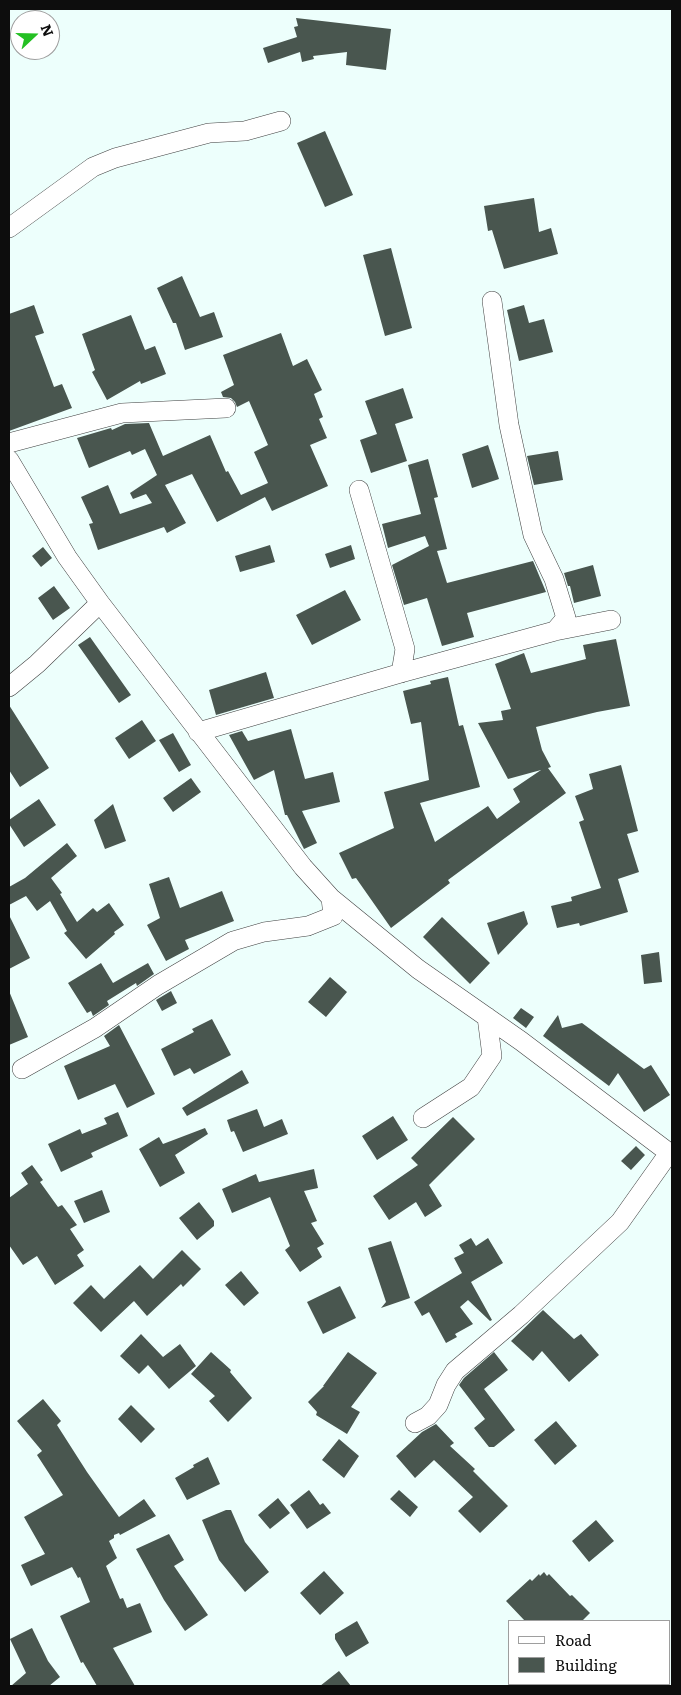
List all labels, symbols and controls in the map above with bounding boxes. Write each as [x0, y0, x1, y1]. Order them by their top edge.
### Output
north arrow [10, 10, 60, 60]
text: N [37, 21, 60, 39]
legend [508, 1620, 671, 1685]
text: Road [555, 1628, 591, 1651]
text: Building [555, 1653, 617, 1676]

